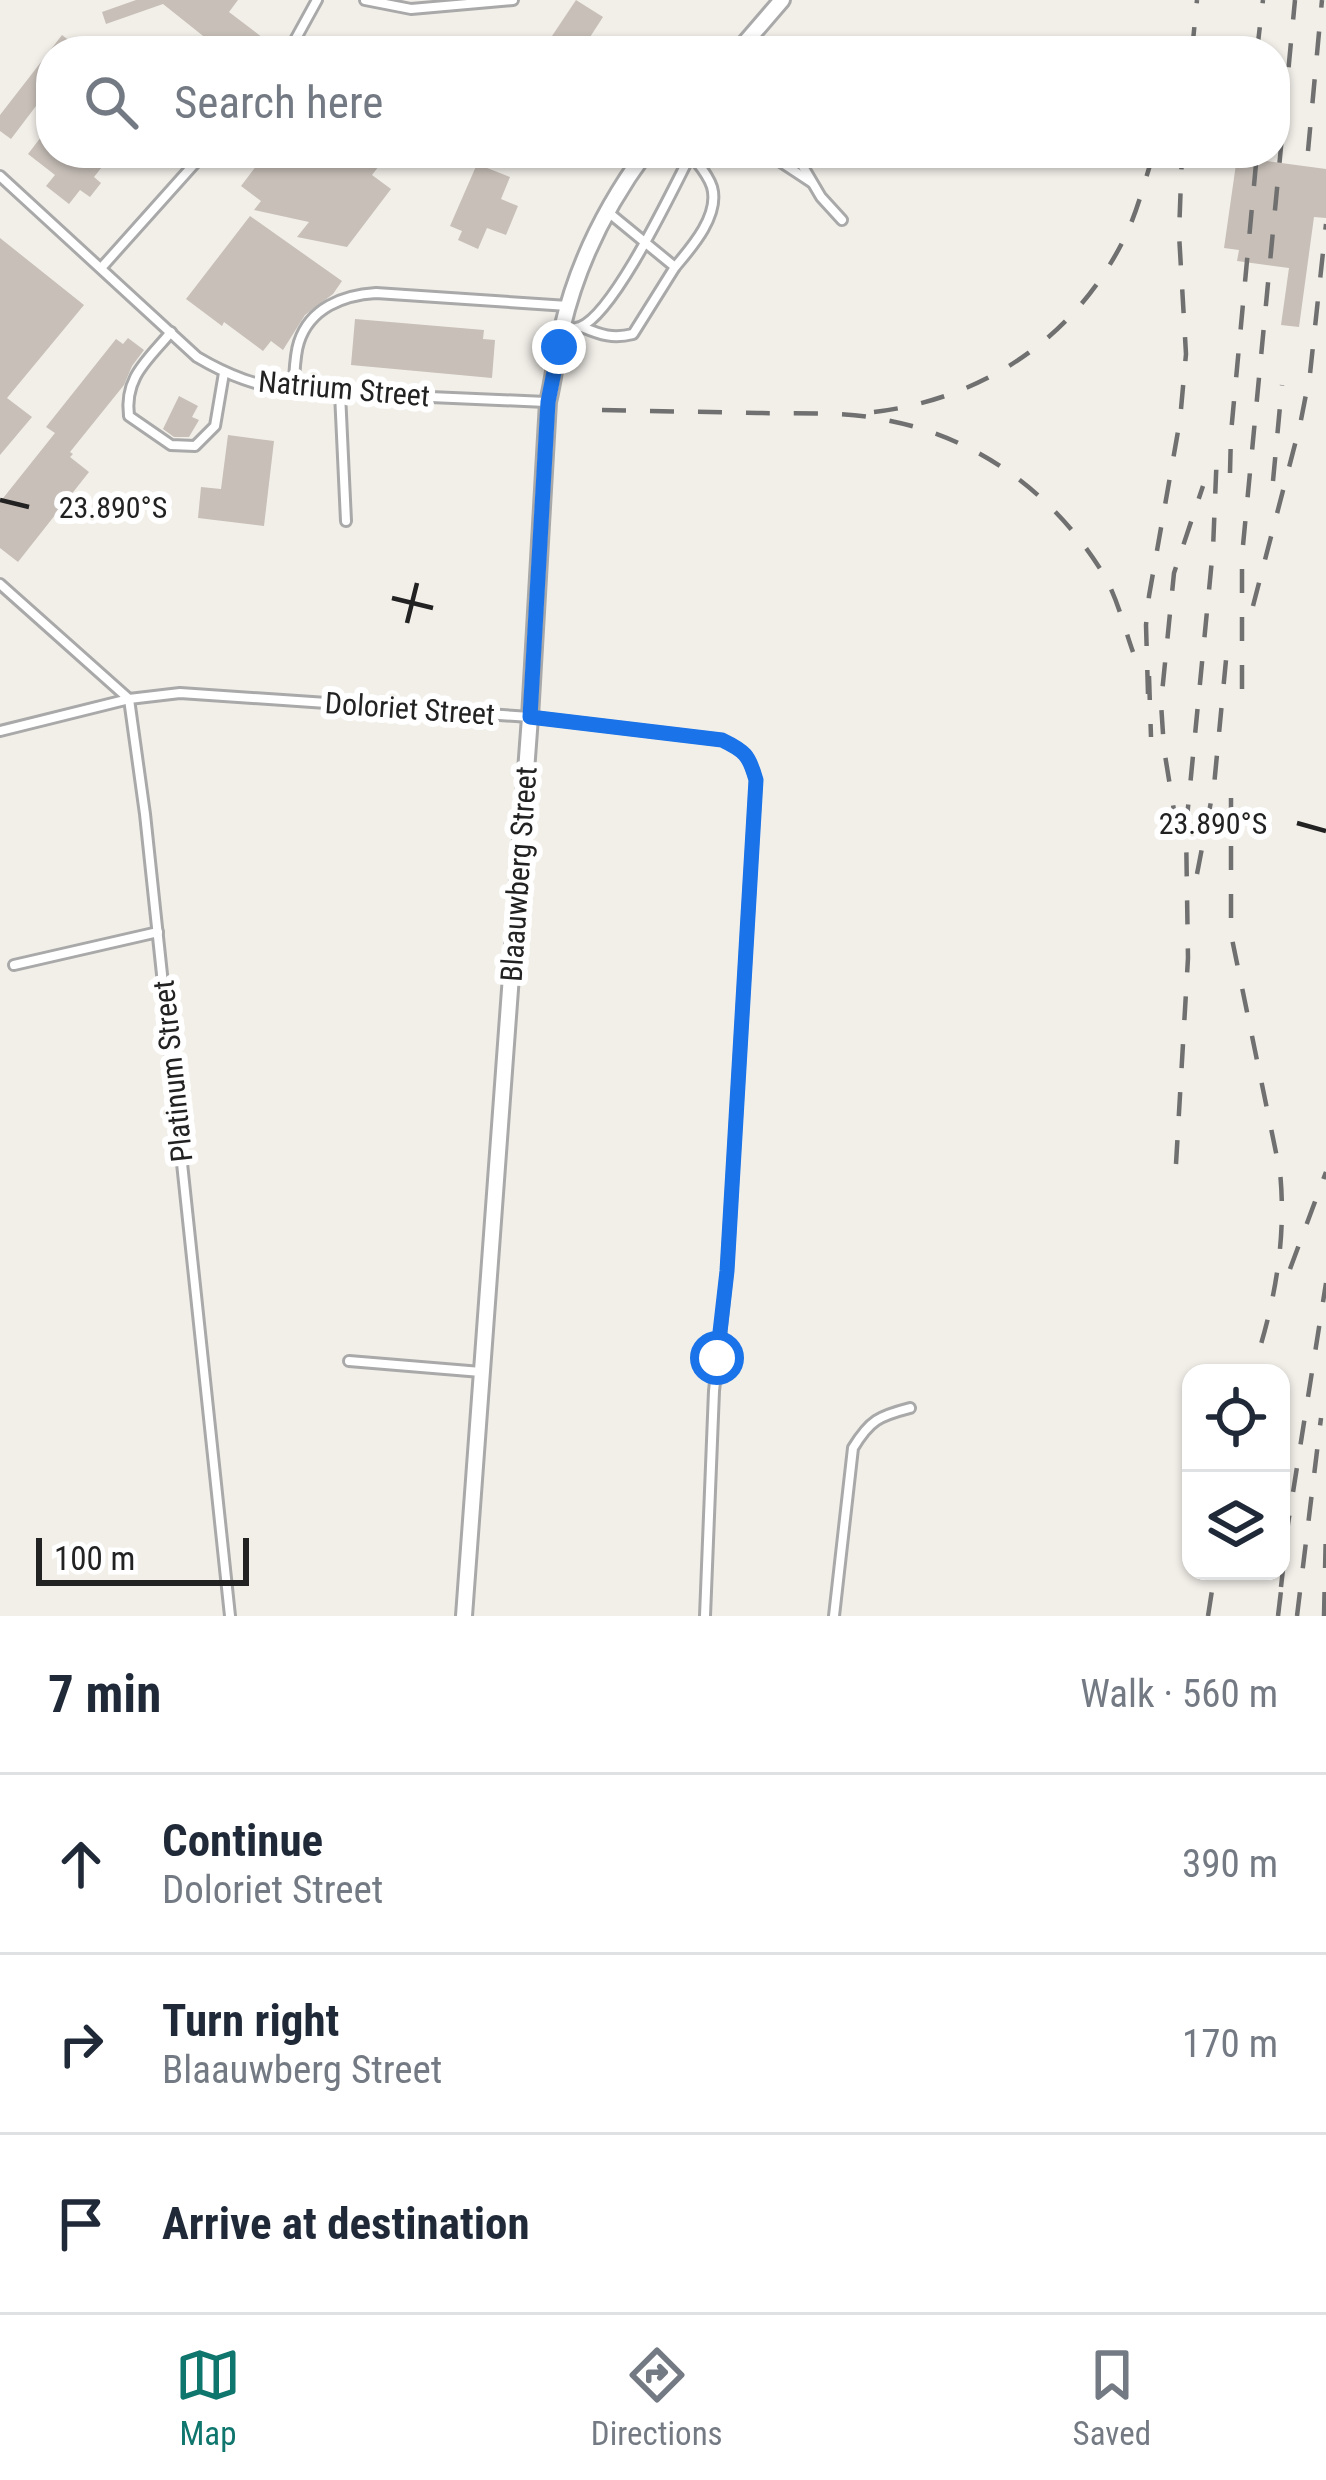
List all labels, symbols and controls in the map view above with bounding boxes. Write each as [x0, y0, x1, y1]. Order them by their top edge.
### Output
search box [36, 36, 1290, 168]
icon: search [78, 69, 144, 135]
text: Search here [174, 76, 383, 129]
route end [532, 320, 586, 374]
street label: Natrium Street [257, 364, 431, 413]
text: 23.890°S [59, 490, 167, 525]
street label: Doloriet Street [324, 685, 496, 732]
street label: Blaauwberg Street [494, 765, 543, 983]
text: 23.890°S [1159, 806, 1267, 841]
street label: Platinum Street [146, 978, 199, 1164]
route start [690, 1331, 744, 1385]
map controls [1182, 1364, 1290, 1580]
button: locate [1182, 1364, 1290, 1472]
button: layers [1182, 1472, 1290, 1580]
scale bar [36, 1532, 249, 1585]
text: 100 m [54, 1539, 135, 1578]
text: 7 min [48, 1665, 161, 1724]
text: Walk · 560 m [1080, 1671, 1278, 1717]
text: Continue [162, 1814, 323, 1867]
icon: ahead [48, 1831, 114, 1897]
text: 390 m [1182, 1841, 1278, 1887]
text: Doloriet Street [162, 1867, 383, 1913]
text: Turn right [162, 1994, 339, 2047]
icon: right [48, 2011, 114, 2077]
text: 170 m [1182, 2021, 1278, 2067]
text: Blaauwberg Street [162, 2047, 442, 2093]
icon: arrive [48, 2191, 114, 2257]
text: Arrive at destination [162, 2197, 530, 2250]
tab: Map [175, 2342, 241, 2453]
tab: Directions [591, 2342, 723, 2453]
tab: Saved [1073, 2342, 1151, 2453]

